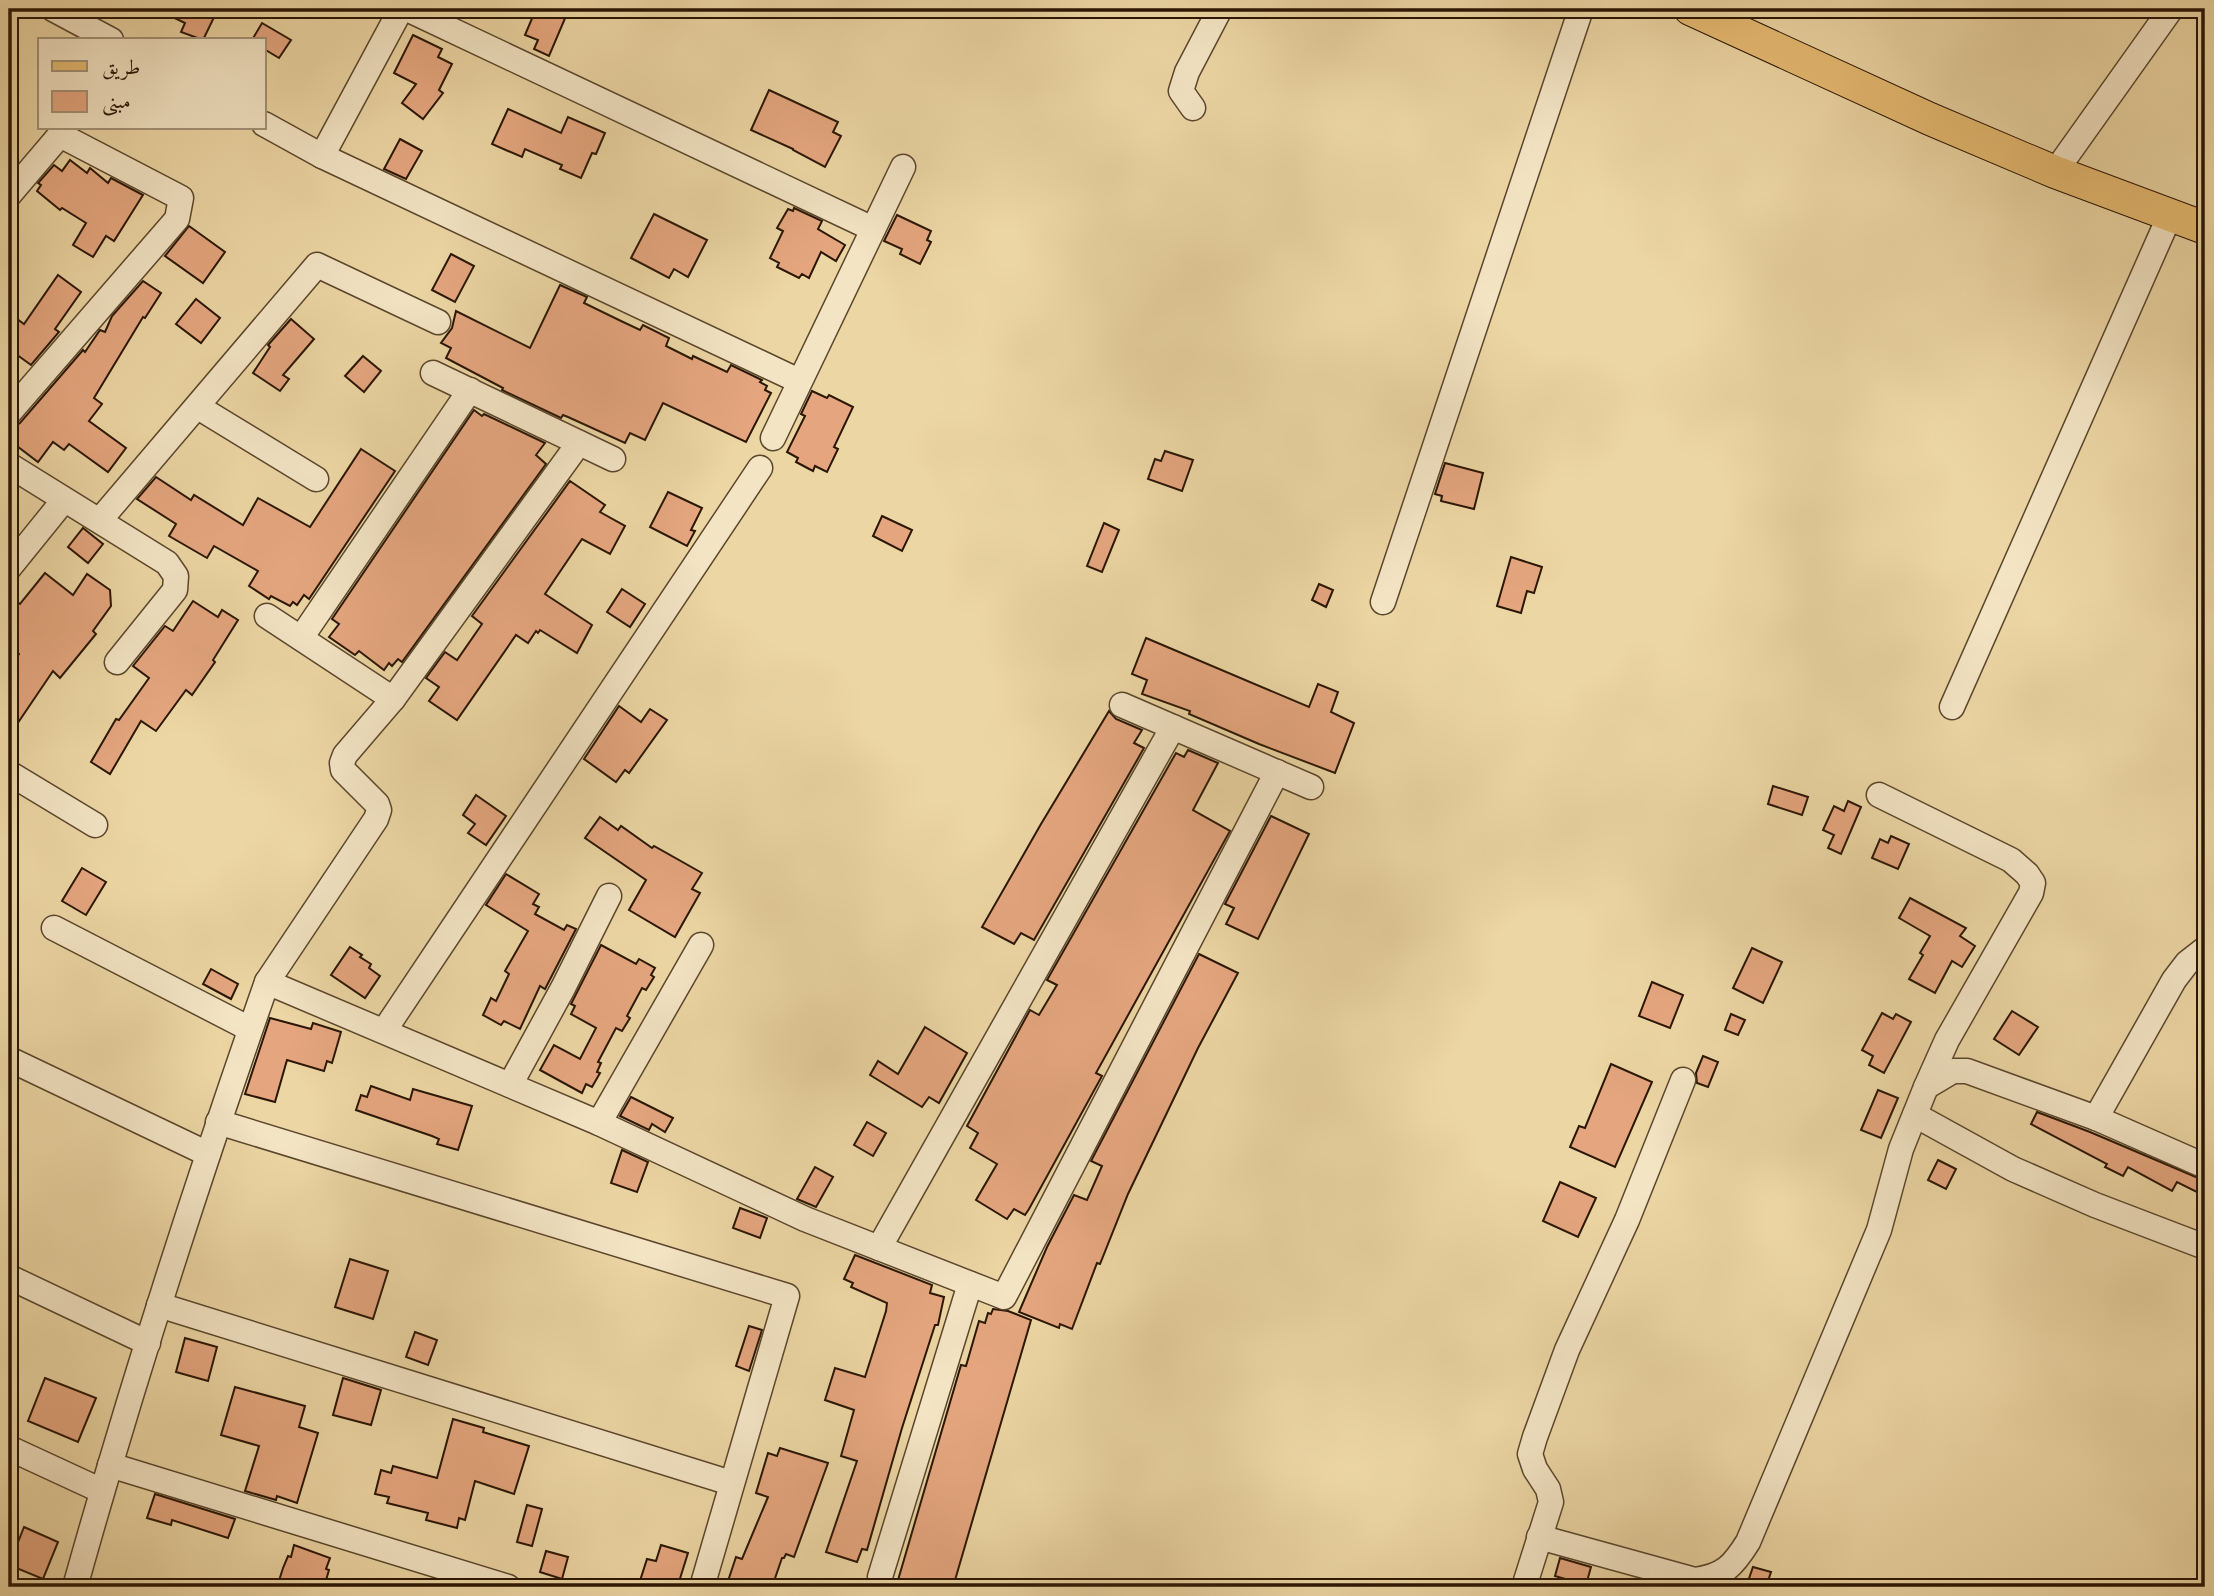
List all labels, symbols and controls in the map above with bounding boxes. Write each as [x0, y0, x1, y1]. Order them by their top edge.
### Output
legend [38, 38, 266, 130]
text: طريق [102, 58, 140, 80]
text: مبنى [102, 92, 131, 116]

